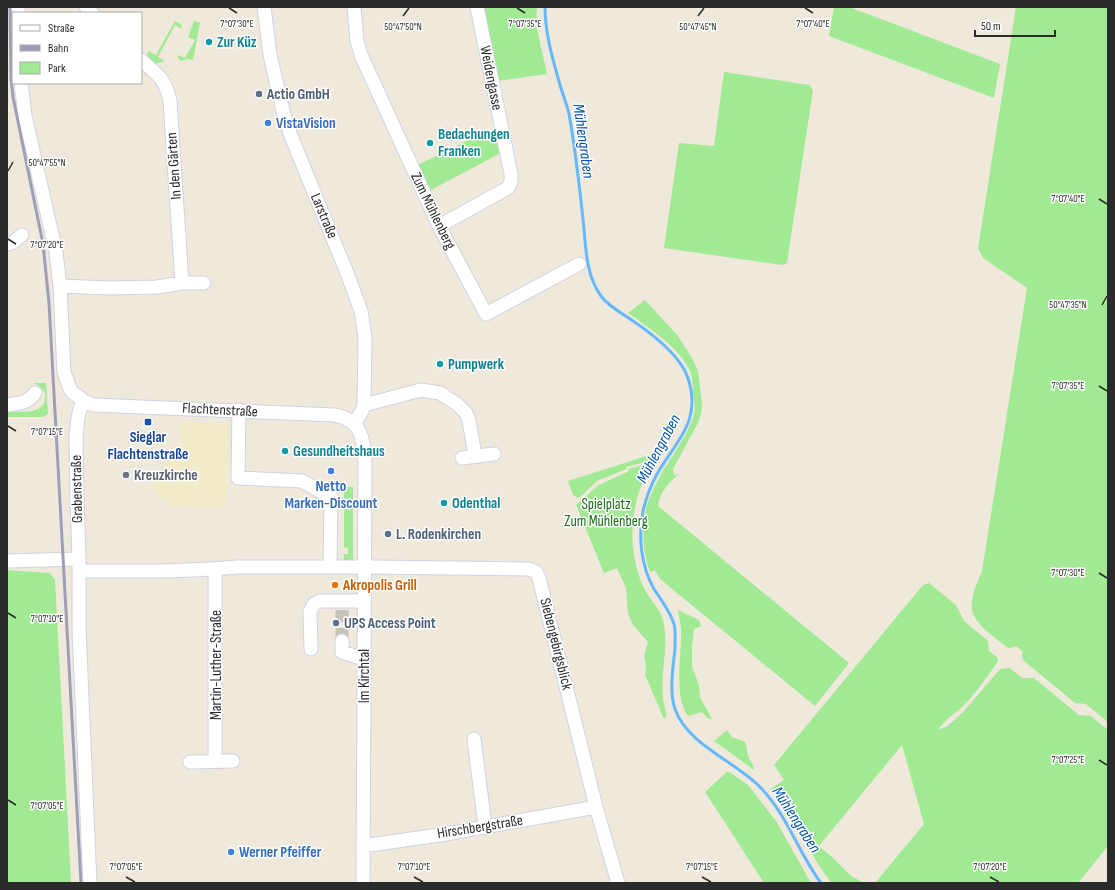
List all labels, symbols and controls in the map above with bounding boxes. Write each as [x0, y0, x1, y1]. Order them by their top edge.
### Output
legend [12, 12, 142, 84]
scale bar [975, 12, 1055, 38]
text: 7°07'30"E [220, 18, 254, 30]
text: 7°07'35"E [509, 18, 541, 30]
text: 7°07'40"E [796, 18, 830, 30]
text: 50 m [981, 19, 1001, 34]
text: Straße [48, 21, 75, 36]
text: 50°47'50"N [384, 21, 422, 33]
text: 50°47'45"N [679, 21, 717, 33]
place label: Zur Küz [217, 33, 257, 52]
marker: Zur Küz [204, 37, 214, 47]
text: Bahn [48, 41, 68, 56]
street label: Weidengasse [475, 44, 507, 112]
text: Park [48, 61, 66, 76]
place label: Actio GmbH [266, 85, 330, 104]
marker: Actio GmbH [254, 89, 264, 99]
water label: Mühlengraben [568, 103, 598, 180]
place label: VistaVision [276, 114, 336, 133]
marker: VistaVision [263, 118, 273, 128]
place label: Bedachungen Franken [438, 125, 510, 161]
street label: In den Gärten [162, 132, 186, 200]
marker: Bedachungen Franken [425, 138, 435, 148]
text: 50°47'55"N [28, 157, 66, 169]
street label: Zum Mühlenberg [406, 169, 460, 253]
street label: Larstraße [306, 190, 342, 242]
text: 7°07'40"E [1051, 193, 1085, 205]
text: 7°07'20"E [30, 239, 64, 251]
text: 50°47'35"N [1049, 299, 1087, 311]
place label: Pumpwerk [448, 355, 505, 374]
marker: Pumpwerk [435, 359, 445, 369]
text: 7°07'35"E [1052, 380, 1084, 392]
street label: Flachtenstraße [182, 399, 258, 421]
water label: Mühlengraben [633, 411, 685, 487]
marker: Sieglar Flachtenstraße [143, 417, 153, 427]
text: 7°07'15"E [31, 426, 63, 438]
place label: Sieglar Flachtenstraße [108, 428, 188, 464]
place label: Gesundheitshaus [293, 442, 385, 461]
marker: Gesundheitshaus [280, 446, 290, 456]
street label: Grabenstraße [67, 455, 87, 523]
place label: Kreuzkirche [134, 466, 198, 485]
marker: Netto Marken-Discount [326, 466, 336, 476]
marker: Kreuzkirche [121, 470, 131, 480]
place label: Netto Marken-Discount [285, 477, 377, 513]
place label: Odenthal [452, 494, 500, 513]
park label: Spielplatz Zum Mühlenberg [564, 495, 648, 531]
marker: Odenthal [439, 498, 449, 508]
place label: L. Rodenkirchen [396, 525, 481, 544]
marker: L. Rodenkirchen [383, 529, 393, 539]
text: 7°07'30"E [1051, 567, 1085, 579]
place label: Akropolis Grill [342, 576, 417, 595]
marker: Akropolis Grill [330, 580, 340, 590]
street label: Siebengebirgsblick [535, 596, 577, 692]
street label: Martin-Luther-Straße [207, 610, 226, 720]
text: 7°07'10"E [31, 613, 63, 625]
place label: UPS Access Point [344, 614, 436, 633]
marker: UPS Access Point [331, 618, 341, 628]
street label: Im Kirchtal [355, 649, 374, 703]
text: 7°07'25"E [1052, 754, 1084, 766]
water label: Mühlengraben [768, 783, 825, 857]
text: 7°07'05"E [30, 800, 64, 812]
street label: Hirschbergstraße [436, 811, 524, 843]
place label: Werner Pfeiffer [239, 843, 322, 862]
marker: Werner Pfeiffer [226, 847, 236, 857]
text: 7°07'05"E [109, 861, 143, 873]
text: 7°07'10"E [398, 861, 430, 873]
text: 7°07'15"E [686, 861, 718, 873]
text: 7°07'20"E [973, 861, 1007, 873]

